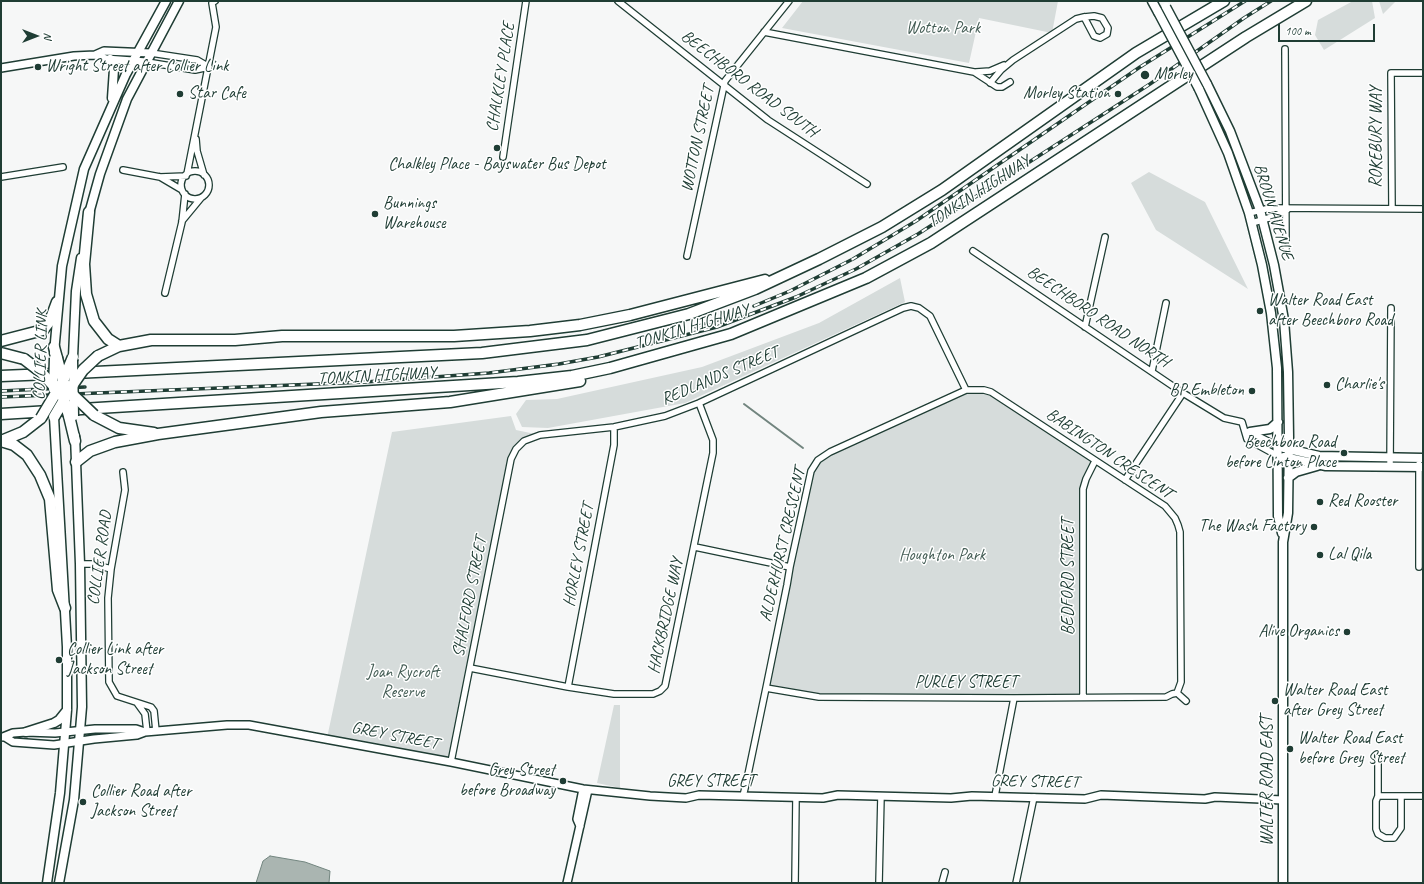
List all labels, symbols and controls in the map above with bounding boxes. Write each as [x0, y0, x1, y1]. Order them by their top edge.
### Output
north arrow [16, 16, 56, 56]
scale bar [1280, 16, 1377, 42]
park label: Wotton Park [906, 19, 980, 39]
street label: CHALKLEY PLACE [482, 21, 520, 133]
text: 100 m [1285, 23, 1311, 39]
street label: BEECHBORO ROAD SOUTH [677, 26, 821, 142]
text: N [41, 33, 55, 39]
place label: Wright Street after Collier Link [46, 57, 228, 77]
marker: Wright Street after Collier Link [33, 62, 43, 72]
place label: Morley [1154, 65, 1193, 85]
marker: Morley [1139, 69, 1151, 81]
place label: Star Cafe [188, 84, 246, 104]
street label: WOTTON STREET [677, 84, 719, 194]
place label: Morley Station [1023, 84, 1110, 104]
street label: ROKEBURY WAY [1367, 86, 1387, 188]
marker: Star Cafe [175, 89, 185, 99]
marker: Morley Station [1113, 89, 1123, 99]
marker: Chalkley Place - Bayswater Bus Depot [492, 143, 502, 153]
street label: TONKIN HIGHWAY [924, 151, 1034, 233]
place label: Chalkley Place - Bayswater Bus Depot [388, 155, 606, 175]
street label: BROUN AVENUE [1249, 161, 1297, 263]
place label: Bunnings Warehouse [383, 194, 446, 234]
marker: Bunnings Warehouse [370, 209, 380, 219]
street label: BEECHBORO ROAD NORTH [1023, 262, 1173, 372]
place label: Walter Road East after Beechboro Road [1268, 291, 1393, 331]
street label: TONKIN HIGHWAY [632, 300, 752, 354]
marker: Walter Road East after Beechboro Road [1255, 306, 1265, 316]
street label: COLLIER LINK [29, 309, 53, 401]
street label: REDLANDS STREET [658, 342, 782, 410]
street label: TONKIN HIGHWAY [317, 363, 437, 389]
place label: Charlie's [1335, 375, 1384, 395]
marker: Charlie's [1322, 380, 1332, 390]
place label: BP Embleton [1170, 381, 1244, 401]
marker: BP Embleton [1247, 386, 1257, 396]
street label: BABINGTON CRESCENT [1042, 404, 1176, 504]
place label: Beechboro Road before Linton Place [1225, 433, 1336, 473]
marker: Beechboro Road before Linton Place [1339, 448, 1349, 458]
street label: ALDERHURST CRESCENT [755, 466, 811, 624]
place label: Red Rooster [1328, 492, 1397, 512]
marker: Red Rooster [1315, 497, 1325, 507]
street label: HORLEY STREET [559, 502, 599, 608]
street label: COLLIER ROAD [83, 510, 117, 606]
place label: The Wash Factory [1199, 517, 1306, 537]
street label: BEDFORD STREET [1059, 519, 1079, 635]
marker: The Wash Factory [1309, 522, 1319, 532]
street label: SHALFORD STREET [448, 535, 492, 659]
place label: Lal Qila [1328, 545, 1371, 565]
park label: Houghton Park [899, 546, 985, 566]
marker: Lal Qila [1315, 550, 1325, 560]
street label: HACKBRIDGE WAY [644, 556, 688, 676]
place label: Alive Organics [1258, 622, 1339, 642]
marker: Alive Organics [1342, 627, 1352, 637]
place label: Collier Link after Jackson Street [67, 640, 163, 680]
marker: Collier Link after Jackson Street [54, 655, 64, 665]
park label: Joan Rycroft Reserve [367, 663, 439, 703]
street label: PURLEY STREET [915, 673, 1017, 693]
place label: Walter Road East after Grey Street [1283, 681, 1387, 721]
marker: Walter Road East after Grey Street [1270, 696, 1280, 706]
street label: WALTER ROAD EAST [1258, 716, 1278, 846]
street label: GREY STREET [350, 718, 440, 754]
place label: Walter Road East before Grey Street [1298, 729, 1404, 769]
marker: Walter Road East before Grey Street [1285, 744, 1295, 754]
place label: Grey Street before Broadway [459, 761, 555, 801]
street label: GREY STREET [991, 771, 1079, 793]
street label: GREY STREET [667, 772, 755, 792]
marker: Grey Street before Broadway [558, 776, 568, 786]
place label: Collier Road after Jackson Street [91, 782, 191, 822]
marker: Collier Road after Jackson Street [78, 797, 88, 807]

